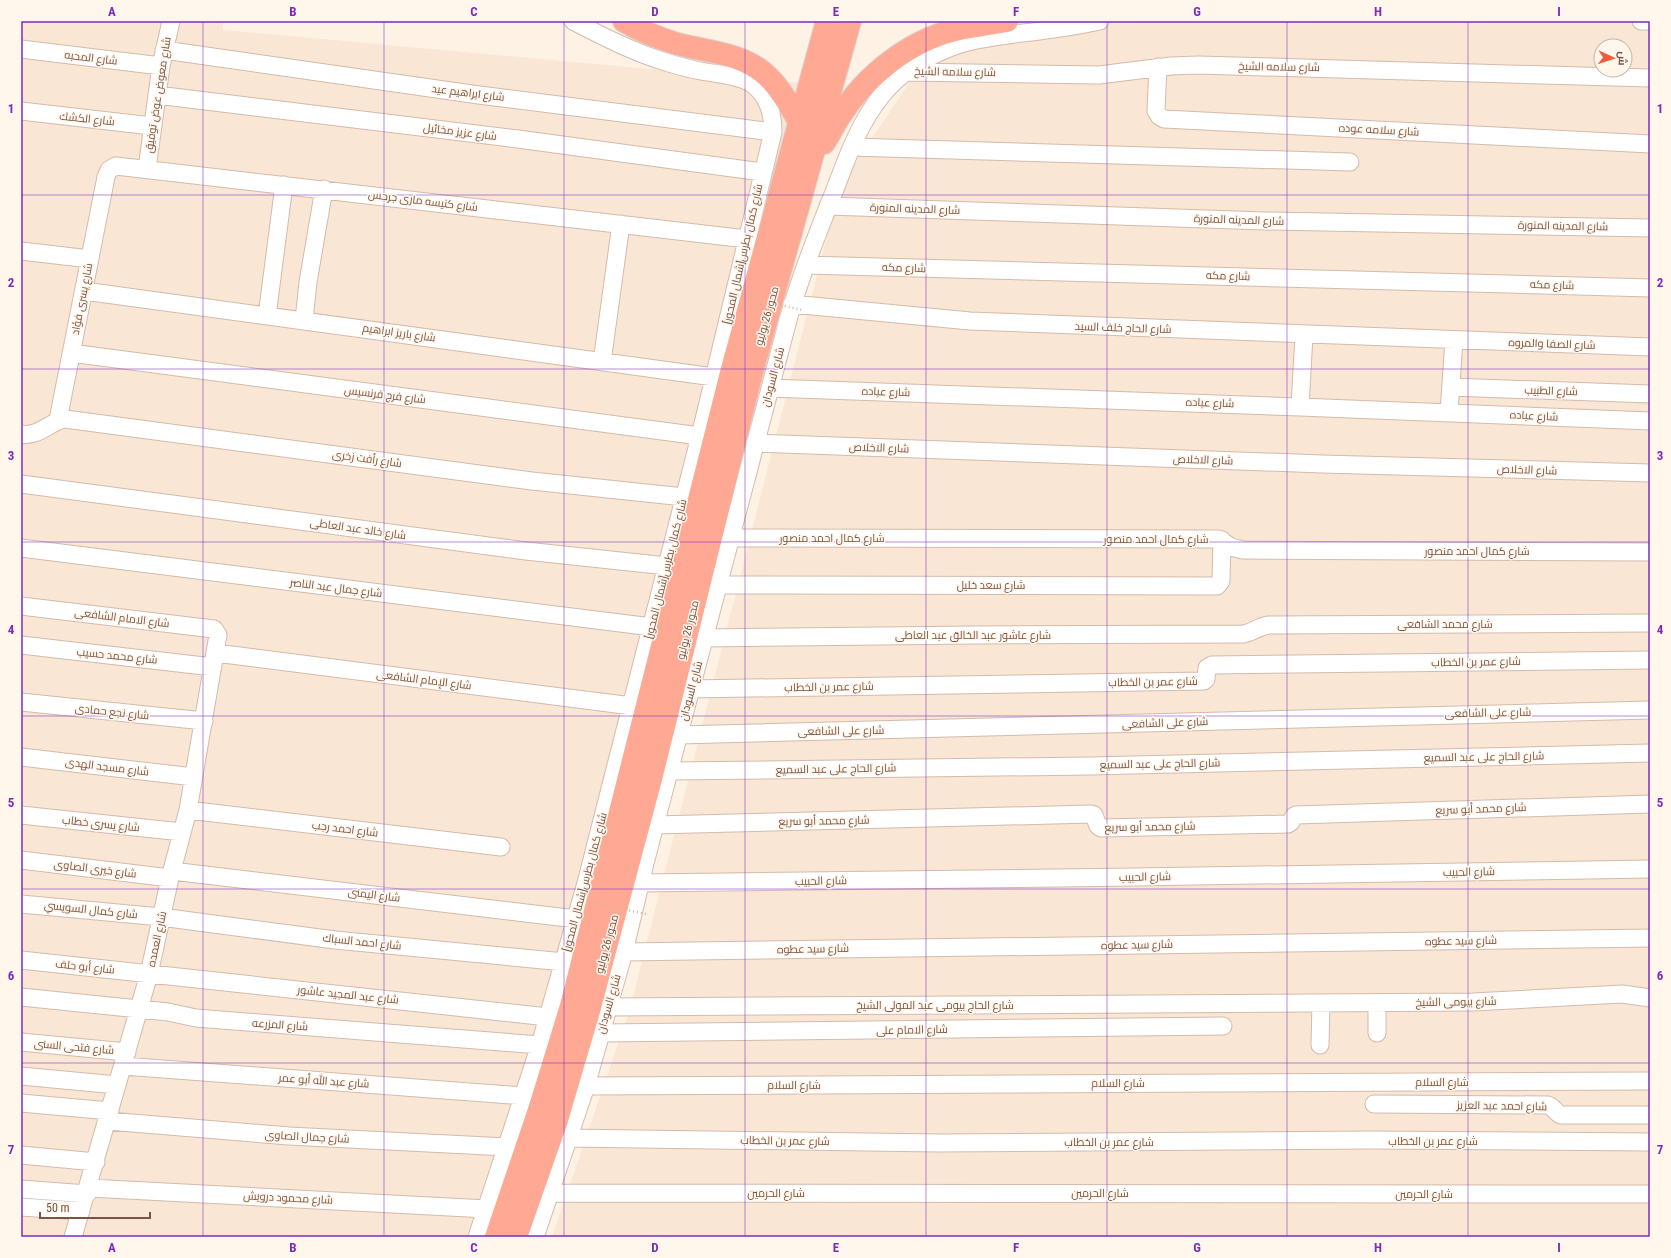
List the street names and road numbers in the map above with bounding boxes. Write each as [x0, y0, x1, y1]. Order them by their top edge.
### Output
street label: شارع معوض عوض توفيق [142, 36, 175, 154]
street label: شارع المحبه [64, 48, 118, 69]
street label: شارع سلامه الشيخ [1238, 60, 1320, 75]
street label: شارع سلامه الشيخ [914, 65, 996, 80]
street label: شارع ابراهيم عيد [431, 82, 505, 105]
street label: شارع الكشك [59, 110, 115, 129]
street label: شارع عزيز مخائيل [422, 121, 498, 144]
street label: شارع سلامه عوده [1338, 121, 1420, 140]
street label: شارع كمال بطرس[شمال المحور] [721, 183, 766, 326]
street label: شارع كنيسه مارى جرجس [367, 188, 479, 215]
street label: شارع المدينه المنورة [870, 201, 960, 218]
street label: شارع المدينه المنورة [1194, 212, 1284, 229]
street label: شارع المدينه المنورة [1518, 219, 1608, 234]
street label: شارع مكه [882, 261, 926, 276]
street label: شارع يسرى فؤاد [69, 262, 96, 336]
street label: شارع مكه [1206, 269, 1250, 284]
street label: شارع مكه [1530, 278, 1574, 293]
street label: محور 26 يوليو [752, 285, 782, 347]
street label: شارع الحاج خلف السيد [1074, 320, 1172, 337]
street label: شارع باريز ابراهيم [361, 321, 437, 346]
street label: شارع الصفا والمروه [1508, 336, 1596, 353]
street label: شارع السودان [759, 346, 788, 409]
street label: شارع فرج فرنسيس [343, 384, 427, 407]
street label: شارع الطبيب [1524, 384, 1578, 399]
street label: شارع عباده [861, 385, 910, 400]
street label: شارع عباده [1185, 396, 1234, 411]
street label: شارع عباده [1509, 408, 1559, 425]
street label: شارع الاخلاص [849, 440, 909, 457]
street label: شارع رأفت زخرى [331, 447, 403, 471]
street label: شارع الاخلاص [1173, 452, 1233, 469]
street label: شارع الاخلاص [1497, 462, 1557, 479]
street label: شارع كمال بطرس[شمال المحور] [642, 498, 691, 640]
street label: شارع خالد عبد العاطى [309, 516, 407, 543]
street label: شارع كمال احمد منصور [778, 532, 885, 546]
street label: شارع كمال احمد منصور [1102, 533, 1209, 547]
street label: شارع كمال احمد منصور [1423, 545, 1530, 559]
street label: شارع جمال عبد الناصر [288, 576, 383, 601]
street label: شارع سعد خليل [957, 579, 1025, 593]
street label: محور 26 يوليو [674, 599, 702, 661]
street label: شارع الامام الشافعى [74, 606, 170, 631]
street label: شارع محمد الشافعى [1397, 618, 1493, 632]
street label: شارع عاشور عبد الخالق عبد العاطى [895, 629, 1051, 643]
street label: شارع محمد حسيب [76, 645, 158, 668]
street label: شارع عمر بن الخطاب [1431, 655, 1521, 670]
street label: شارع السودان [677, 660, 706, 723]
street label: شارع الإمام الشافعى [376, 668, 472, 693]
street label: شارع عمر بن الخطاب [1108, 675, 1198, 690]
street label: شارع عمر بن الخطاب [784, 680, 874, 695]
street label: شارع نجع حمادى [74, 702, 150, 723]
street label: شارع على الشافعى [1445, 706, 1531, 721]
street label: شارع على الشافعى [1122, 715, 1209, 732]
street label: شارع على الشافعى [798, 724, 884, 739]
street label: شارع الحاج على عبد السميع [1424, 749, 1544, 766]
street label: شارع مسجد الهدى [64, 755, 150, 780]
street label: شارع الحاج على عبد السميع [1100, 756, 1220, 773]
street label: شارع الحاج على عبد السميع [776, 761, 896, 778]
street label: شارع محمد أبو سريع [1435, 800, 1527, 818]
street label: شارع كمال بطرس[شمال المحور] [560, 811, 611, 953]
street label: شارع يسرى خطاب [61, 813, 140, 836]
street label: شارع محمد أبو سريع [778, 813, 870, 829]
street label: شارع احمد رجب [311, 818, 379, 841]
street label: شارع محمد أبو سريع [1104, 819, 1196, 835]
street label: شارع خيرى الصاوى [53, 857, 137, 882]
street label: شارع الحبيب [1443, 865, 1495, 880]
street label: شارع الحبيب [1119, 870, 1171, 885]
street label: شارع الحبيب [795, 874, 847, 889]
street label: شارع اليمنى [347, 885, 401, 906]
street label: شارع كمال السويسي [43, 899, 138, 922]
street label: شارع العمده [145, 910, 170, 968]
street label: محور 26 يوليو [593, 913, 621, 975]
street label: شارع احمد السباك [322, 931, 402, 954]
street label: شارع سيد عطوه [1425, 934, 1497, 949]
street label: شارع سيد عطوه [1101, 938, 1173, 953]
street label: شارع سيد عطوه [777, 942, 849, 957]
street label: شارع أبو حلف [55, 956, 115, 978]
street label: شارع السودان [594, 973, 625, 1035]
street label: شارع عبد المجيد عاشور [296, 983, 399, 1008]
street label: شارع بيومى الشيخ [1415, 995, 1497, 1010]
street label: شارع الحاج بيومى عبد المولى الشيخ [856, 999, 1014, 1013]
street label: شارع المزرعه [251, 1017, 309, 1034]
street label: شارع الامام على [876, 1023, 948, 1038]
street label: شارع فتحى السنى [33, 1037, 115, 1058]
street label: شارع عبد الله أبو عمر [277, 1069, 370, 1092]
street label: شارع السلام [1415, 1076, 1469, 1090]
street label: شارع السلام [1091, 1077, 1145, 1091]
street label: شارع السلام [767, 1079, 821, 1093]
street label: شارع احمد عبد العزيز [1456, 1099, 1547, 1114]
street label: شارع جمال الصاوى [264, 1128, 350, 1147]
street label: شارع عمر بن الخطاب [740, 1134, 830, 1149]
street label: شارع عمر بن الخطاب [1388, 1135, 1478, 1149]
street label: شارع عمر بن الخطاب [1064, 1136, 1154, 1150]
street label: شارع الحرمين [747, 1187, 805, 1201]
street label: شارع الحرمين [1071, 1187, 1129, 1201]
street label: شارع الحرمين [1395, 1188, 1453, 1202]
street label: شارع محمود درويش [243, 1189, 333, 1208]

